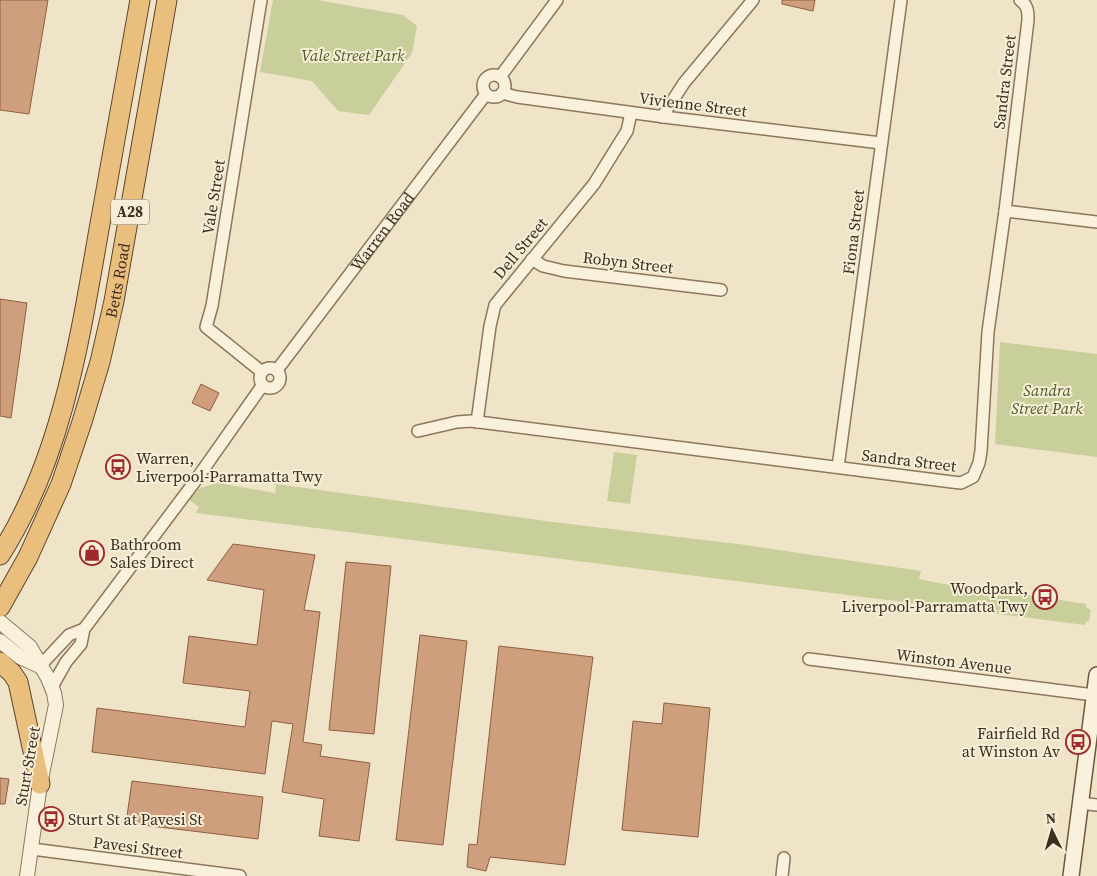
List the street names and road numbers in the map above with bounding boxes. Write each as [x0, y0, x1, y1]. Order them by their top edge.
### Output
street label: Sandra Street [987, 33, 1021, 130]
street label: Vivienne Street [638, 86, 749, 122]
street label: Vale Street [196, 157, 230, 236]
street label: Warren Road [345, 187, 419, 275]
street label: Fiona Street [837, 187, 869, 276]
road number: A28 [111, 200, 149, 224]
street label: Dell Street [488, 212, 553, 283]
street label: Betts Road [99, 241, 135, 320]
street label: Robyn Street [582, 246, 675, 279]
street label: Sandra Street [861, 443, 958, 477]
street label: Winston Avenue [895, 643, 1013, 679]
street label: Sturt Street [9, 724, 45, 807]
street label: Pavesi Street [92, 831, 185, 863]

